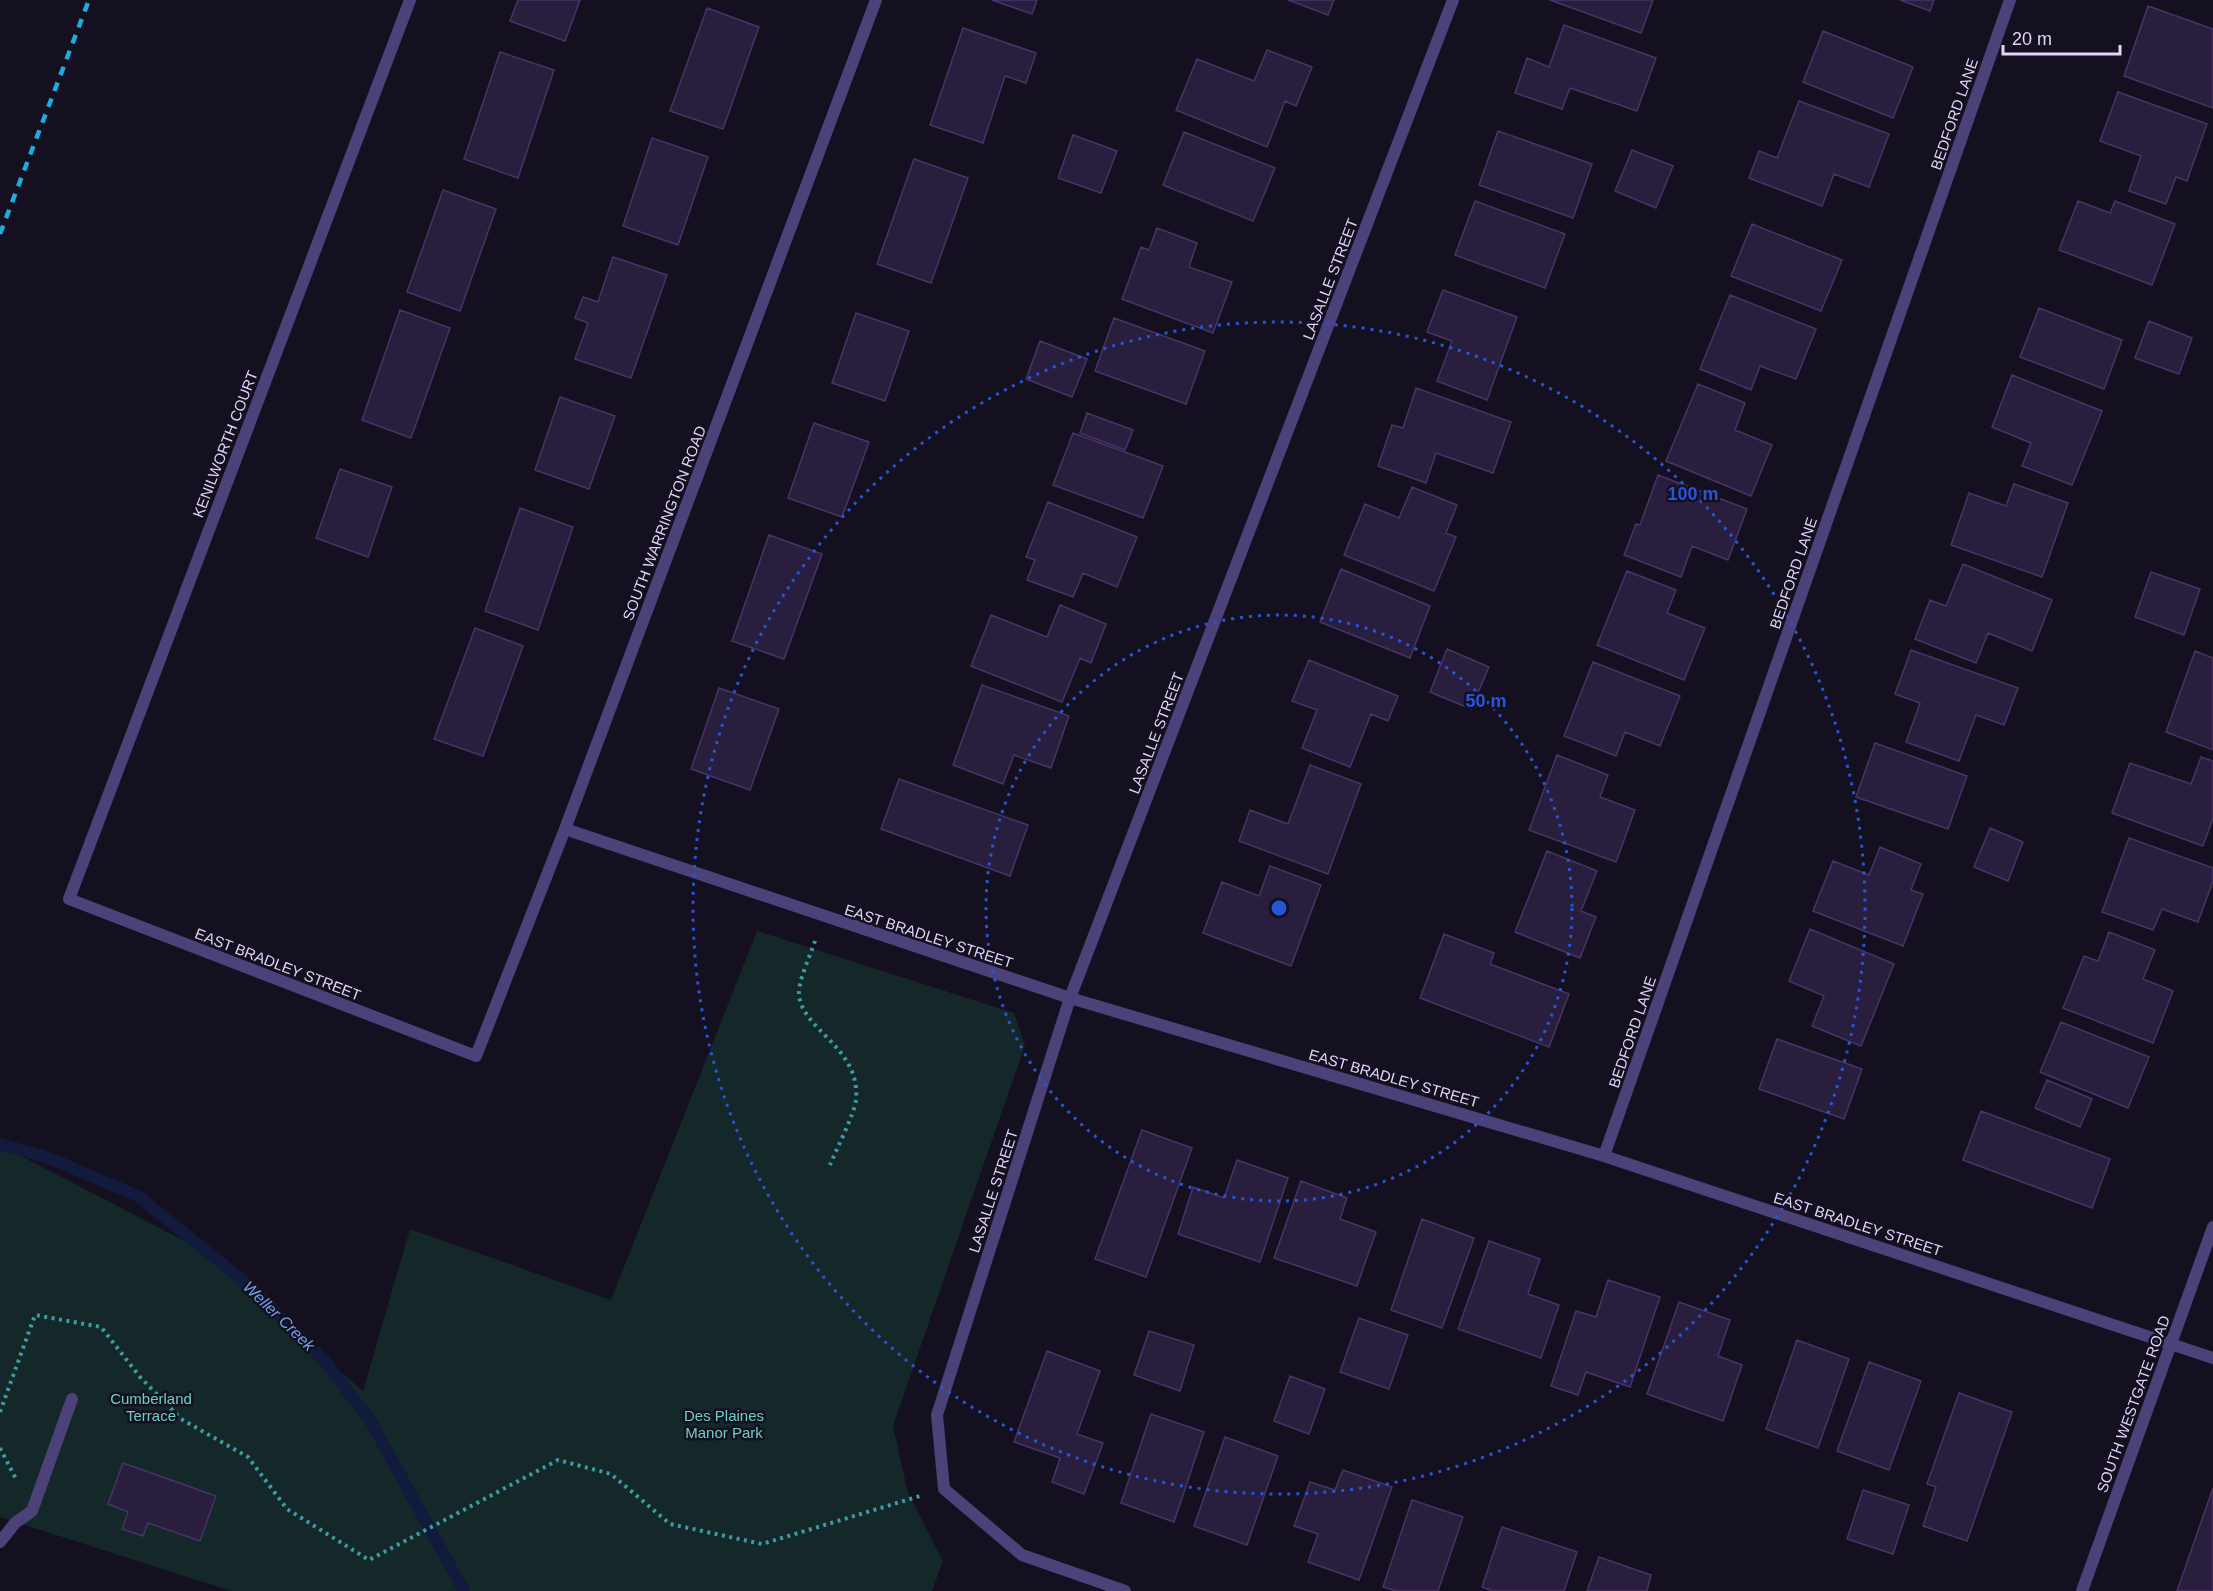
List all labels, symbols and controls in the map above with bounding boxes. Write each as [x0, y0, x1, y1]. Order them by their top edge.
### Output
scale bar [2003, 18, 2120, 56]
text: 20 m [2012, 29, 2052, 49]
street label: BEDFORD LANE [1927, 56, 1981, 172]
street label: LASALLE STREET [1299, 216, 1361, 342]
street label: KENILWORTH COURT [189, 368, 261, 520]
street label: SOUTH WARRINGTON ROAD [619, 423, 709, 623]
text: 100 m [1667, 484, 1719, 504]
street label: BEDFORD LANE [1766, 515, 1820, 631]
street label: LASALLE STREET [1125, 670, 1187, 796]
text: 50 m [1465, 691, 1507, 711]
centre of rings [1269, 898, 1289, 918]
street label: EAST BRADLEY STREET [843, 901, 1015, 971]
street label: EAST BRADLEY STREET [193, 924, 363, 1004]
street label: BEDFORD LANE [1605, 974, 1659, 1090]
street label: EAST BRADLEY STREET [1307, 1046, 1481, 1110]
street label: LASALLE STREET [965, 1127, 1021, 1255]
street label: EAST BRADLEY STREET [1772, 1189, 1944, 1259]
water label: Weller Creek [240, 1278, 319, 1355]
street label: SOUTH WESTGATE ROAD [2093, 1313, 2173, 1495]
park label: Cumberland Terrace [110, 1390, 192, 1424]
park label: Des Plaines Manor Park [684, 1407, 764, 1441]

